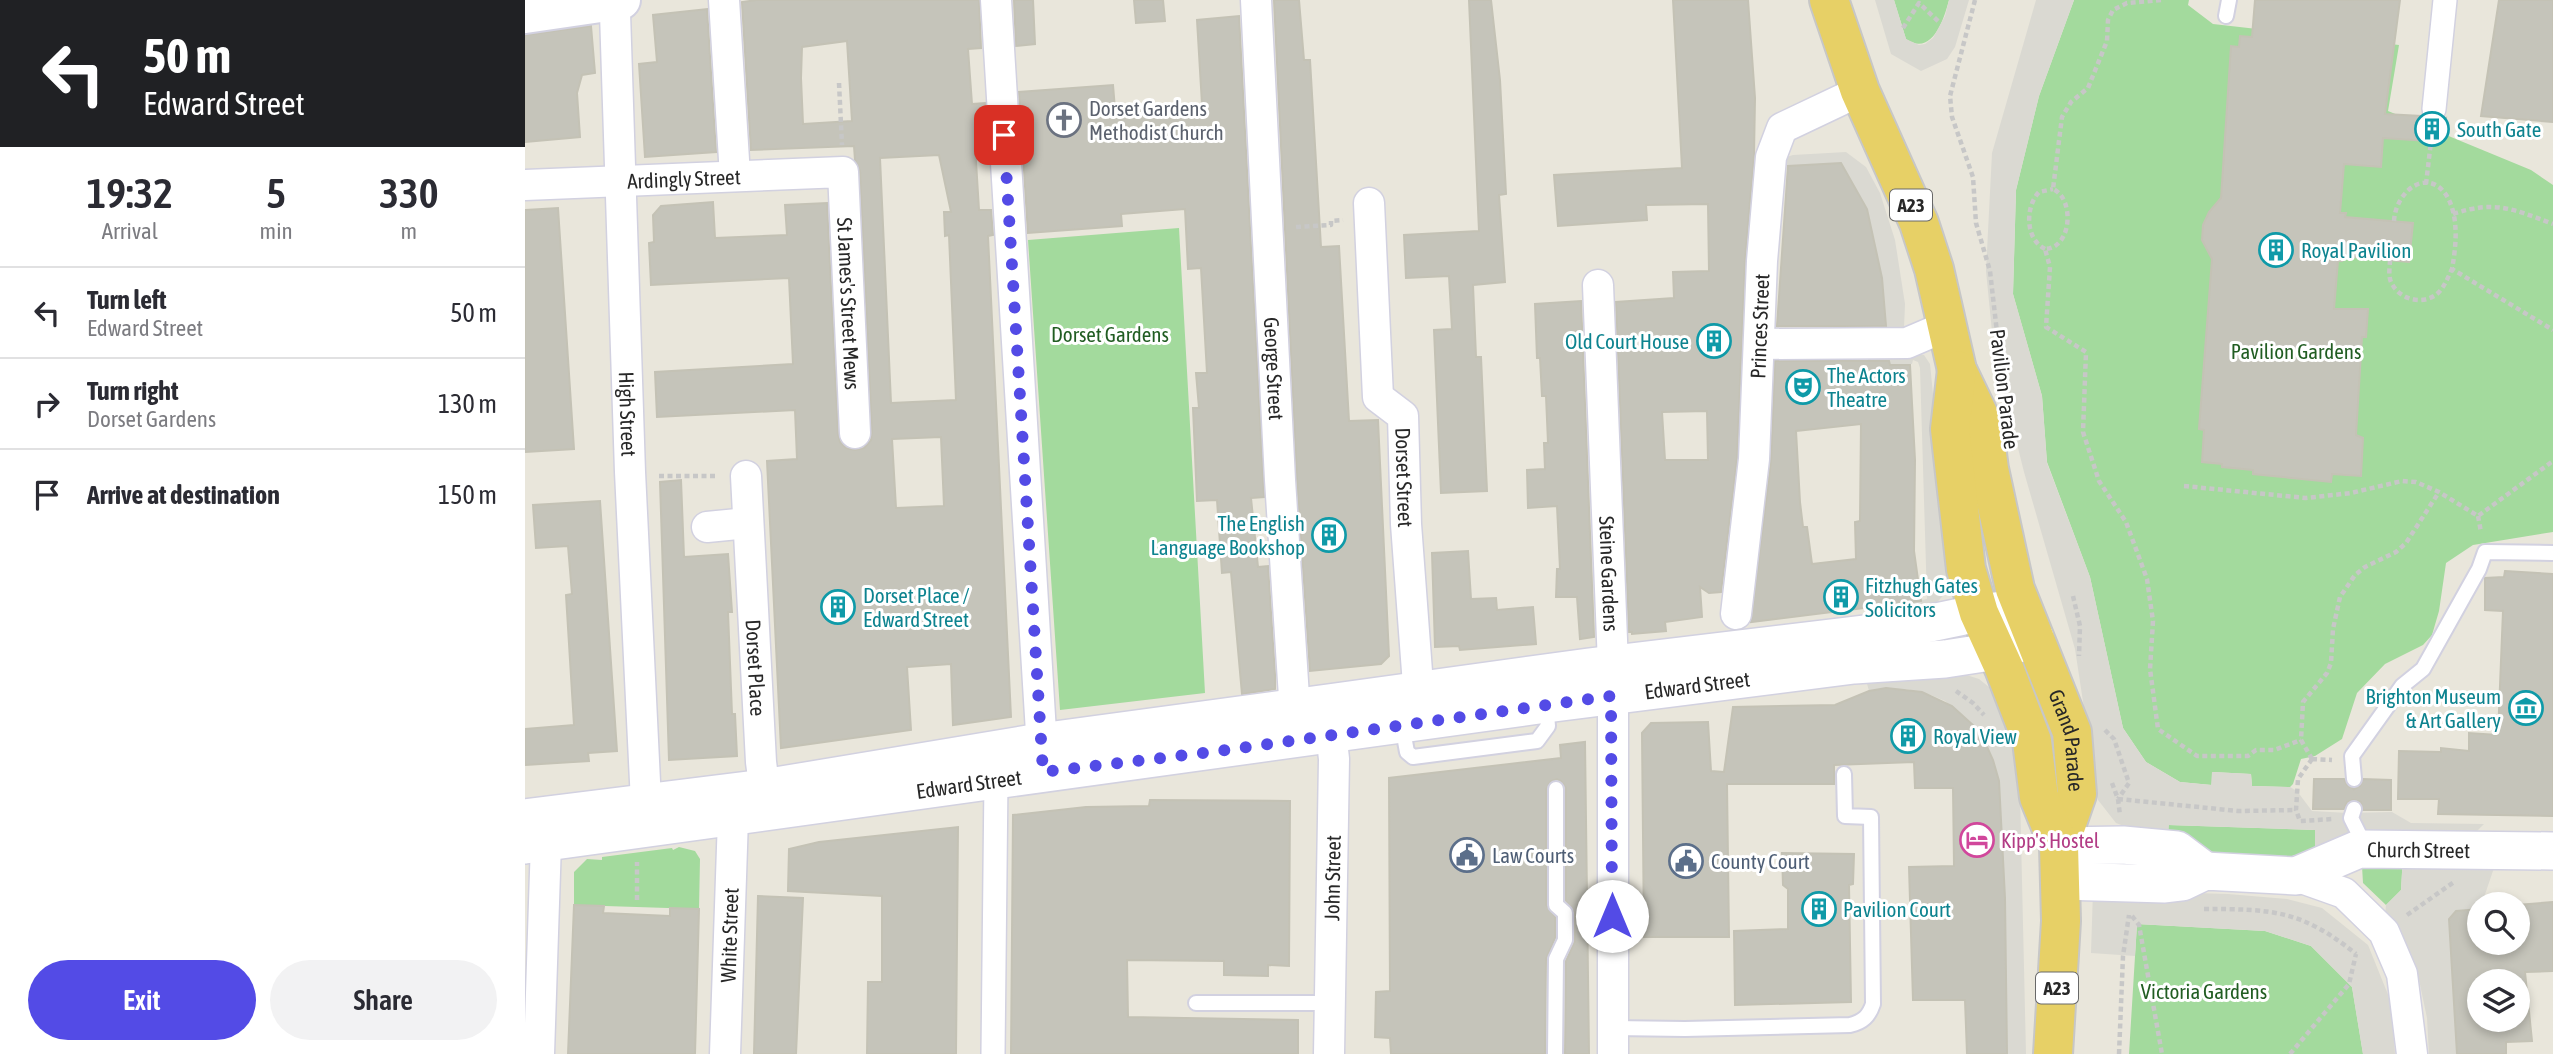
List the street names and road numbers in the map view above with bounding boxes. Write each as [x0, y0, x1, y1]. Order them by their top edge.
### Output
street label: Ardingly Street [627, 164, 741, 193]
road number: A23 [1890, 190, 1932, 220]
street label: St James's Street Mews [833, 217, 865, 390]
street label: Princes Street [1745, 273, 1773, 379]
street label: George Street [1260, 316, 1289, 421]
street label: Pavilion Parade [1986, 327, 2024, 451]
street label: High Street [615, 371, 641, 457]
street label: Dorset Street [1391, 427, 1418, 528]
street label: Steine Gardens [1595, 515, 1624, 632]
street label: Dorset Place [742, 619, 771, 717]
street label: Edward Street [1643, 666, 1751, 703]
street label: Grand Parade [2044, 686, 2089, 792]
street label: Edward Street [915, 765, 1023, 803]
street label: John Street [1319, 835, 1345, 921]
street label: Church Street [2367, 837, 2470, 862]
street label: White Street [715, 887, 743, 983]
road number: A23 [2036, 972, 2078, 1004]

